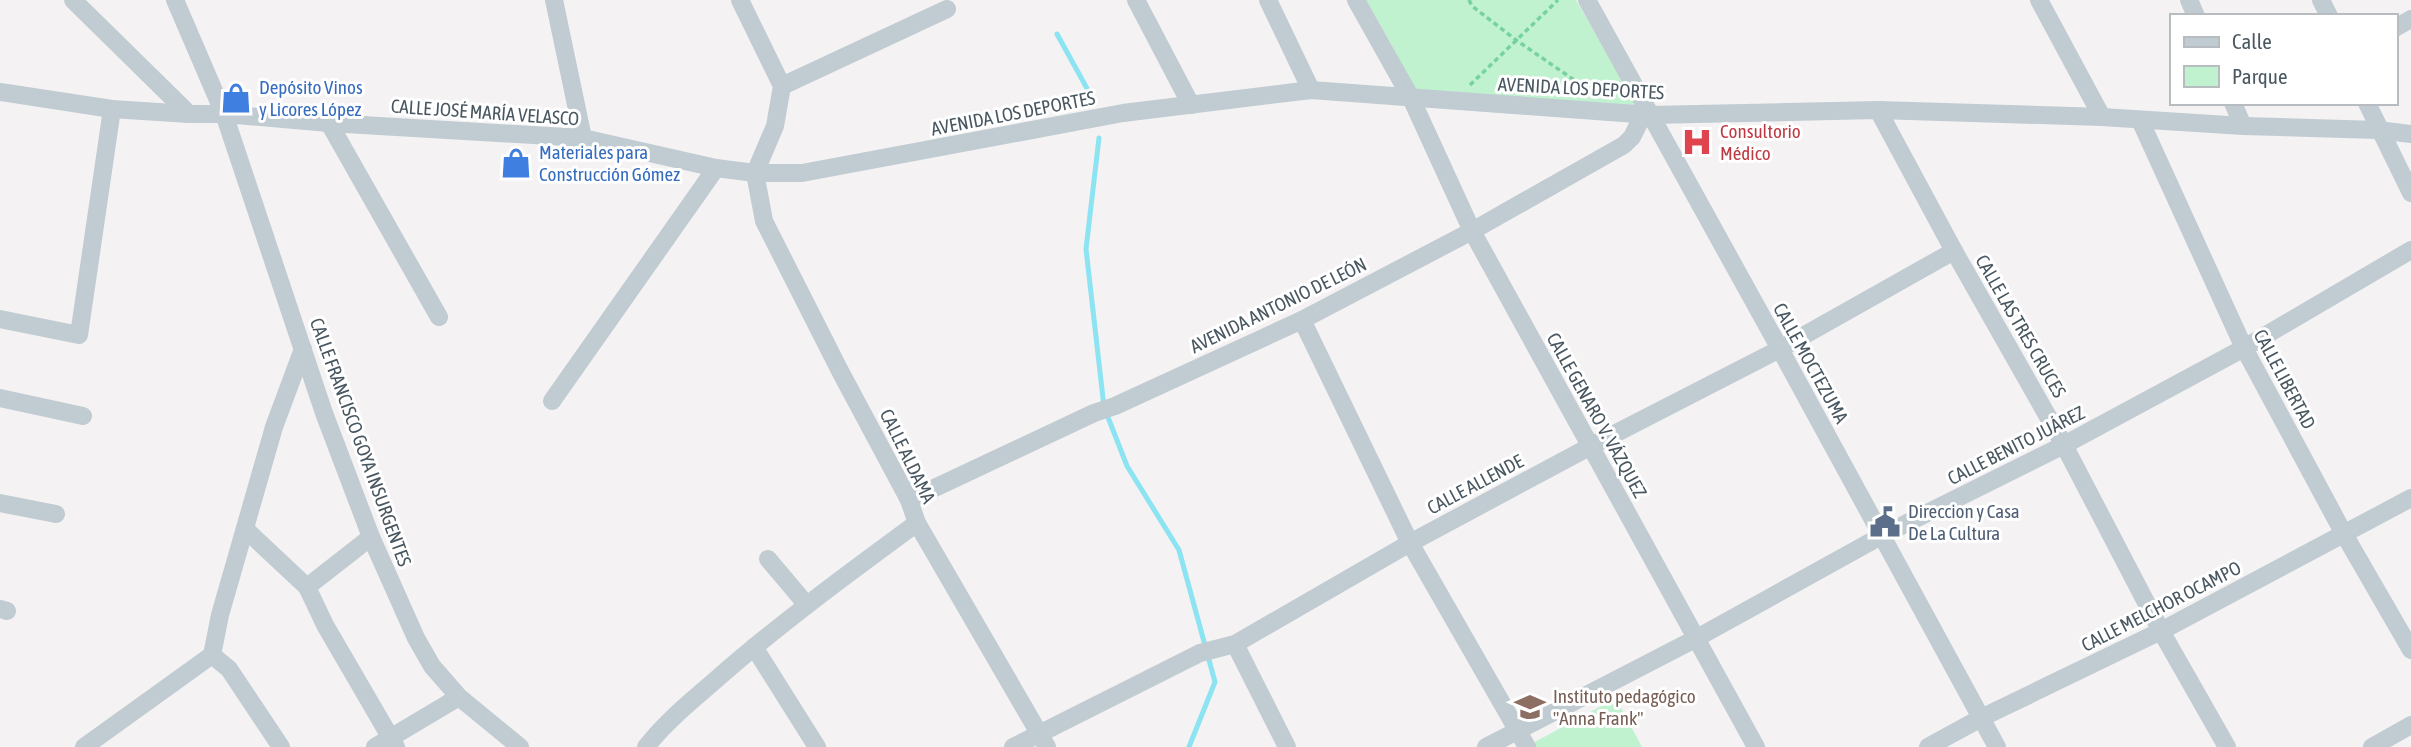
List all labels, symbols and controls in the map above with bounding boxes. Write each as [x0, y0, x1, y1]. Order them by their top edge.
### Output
legend [2170, 14, 2397, 105]
text: Calle [2232, 29, 2272, 53]
text: Parque [2232, 64, 2287, 88]
street label: AVENIDA LOS DEPORTES [1497, 73, 1665, 103]
place label: Depósito Vinos y Licores López [259, 76, 363, 120]
shop icon: Depósito Vinos y Licores López [219, 81, 253, 115]
street label: AVENIDA LOS DEPORTES [929, 86, 1097, 140]
street label: CALLE JOSÉ MARÍA VELASCO [390, 94, 580, 130]
place label: Consultorio Médico [1720, 120, 1801, 164]
hospital icon: Consultorio Médico [1680, 125, 1714, 159]
place label: Materiales para Construcción Gómez [539, 141, 680, 185]
shop icon: Materiales para Construcción Gómez [499, 146, 533, 180]
street label: CALLE LAS TRES CRUCES [1971, 251, 2071, 401]
street label: AVENIDA ANTONIO DE LEÓN [1186, 253, 1370, 357]
street label: CALLE MOCTEZUMA [1769, 299, 1853, 427]
street label: CALLE FRANCISCO GOYA INSURGENTES [306, 315, 416, 569]
street label: CALLE LIBERTAD [2250, 325, 2320, 433]
street label: CALLE GENARO V. VÁZQUEZ [1542, 329, 1652, 502]
street label: CALLE BENITO JUÁREZ [1944, 401, 2089, 489]
street label: CALLE ALDAMA [876, 405, 941, 507]
street label: CALLE ALLENDE [1423, 450, 1527, 518]
place label: Direccion y Casa De La Cultura [1908, 500, 2020, 544]
public building icon: Direccion y Casa De La Cultura [1868, 505, 1902, 539]
street label: CALLE MELCHOR OCAMPO [2078, 556, 2244, 656]
place label: Instituto pedagógico "Anna Frank" [1553, 685, 1696, 729]
school or university icon: Instituto pedagógico "Anna Frank" [1513, 690, 1547, 724]

